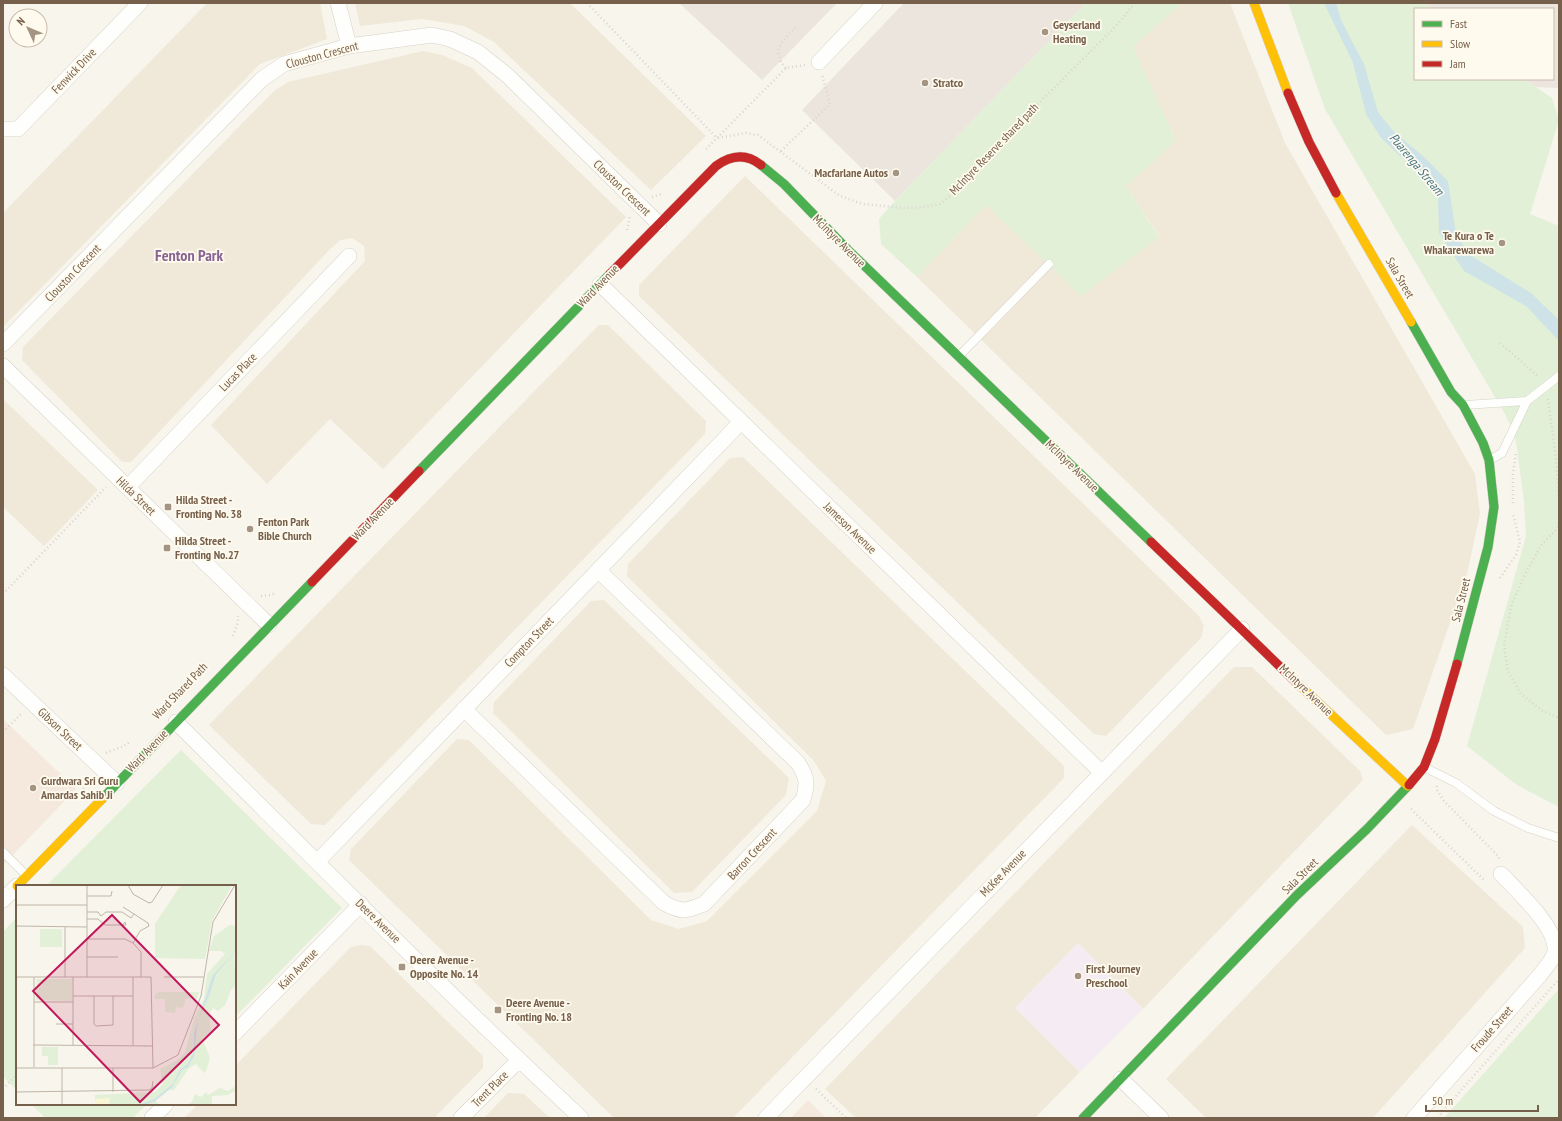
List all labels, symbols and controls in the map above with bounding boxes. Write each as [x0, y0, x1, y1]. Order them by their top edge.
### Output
north arrow [8, 8, 48, 48]
legend [1414, 8, 1554, 80]
text: N [14, 14, 28, 28]
text: Fast [1450, 16, 1468, 31]
place label: Geyserland Heating [1053, 17, 1100, 46]
marker: Geyserland Heating [1040, 27, 1050, 37]
text: Slow [1450, 36, 1471, 51]
street label: Clouston Crescent [284, 37, 360, 71]
street label: Fenwick Drive [48, 45, 99, 97]
text: Jam [1449, 56, 1466, 71]
place label: Stratco [933, 75, 964, 90]
marker: Stratco [920, 78, 930, 88]
street label: McIntyre Reserve shared path [946, 100, 1041, 198]
water label: Puarenga Stream [1386, 130, 1449, 200]
street label: Clouston Crescent [590, 156, 655, 219]
place label: Macfarlane Autos [814, 165, 888, 180]
marker: Macfarlane Autos [891, 168, 901, 178]
street label: McIntyre Avenue [810, 211, 869, 270]
place label: Te Kura o Te Whakarewarewa [1423, 228, 1494, 257]
marker: Te Kura o Te Whakarewarewa [1497, 238, 1507, 248]
street label: Clouston Crescent [41, 240, 104, 305]
district label: Fenton Park [155, 245, 223, 265]
street label: Sala Street [1383, 255, 1419, 302]
street label: Ward Avenue [574, 261, 622, 310]
street label: Lucas Place [216, 349, 260, 394]
street label: McIntyre Avenue [1042, 436, 1102, 495]
street label: Hilda Street [113, 473, 160, 519]
place label: Hilda Street - Fronting No. 38 [176, 492, 242, 521]
street label: Ward Avenue [349, 494, 397, 543]
street label: Jameson Avenue [820, 498, 880, 557]
marker: Hilda Street - Fronting No. 38 [163, 502, 173, 512]
place label: Fenton Park Bible Church [258, 514, 312, 543]
marker: Fenton Park Bible Church [245, 524, 255, 534]
place label: Hilda Street - Fronting No.27 [175, 533, 240, 562]
marker: Hilda Street - Fronting No.27 [162, 543, 172, 553]
street label: Sala Street [1448, 576, 1473, 623]
street label: Compton Street [501, 613, 557, 670]
street label: Ward Shared Path [149, 659, 210, 722]
street label: McIntyre Avenue [1276, 660, 1336, 719]
street label: Gibson Street [35, 704, 86, 754]
street label: Ward Avenue [123, 726, 171, 775]
place label: Gurdwara Sri Guru Amardas Sahib Ji [40, 773, 118, 802]
marker: Gurdwara Sri Guru Amardas Sahib Ji [28, 783, 38, 793]
street label: Barron Crescent [724, 824, 780, 883]
street label: McKee Avenue [976, 846, 1029, 899]
street label: Sala Street [1278, 854, 1321, 897]
inset map [16, 885, 236, 1105]
street label: Deere Avenue [353, 895, 404, 946]
street label: Kain Avenue [275, 945, 321, 992]
place label: Deere Avenue - Opposite No. 14 [410, 952, 478, 981]
place label: First Journey Preschool [1086, 961, 1140, 990]
marker: Deere Avenue - Opposite No. 14 [397, 962, 407, 972]
marker: First Journey Preschool [1073, 971, 1083, 981]
place label: Deere Avenue - Fronting No. 18 [506, 995, 572, 1024]
street label: Froude Street [1468, 1002, 1516, 1055]
marker: Deere Avenue - Fronting No. 18 [493, 1005, 503, 1015]
street label: Trent Place [468, 1067, 511, 1110]
scale bar [1426, 1087, 1538, 1113]
text: 50 m [1432, 1093, 1453, 1108]

